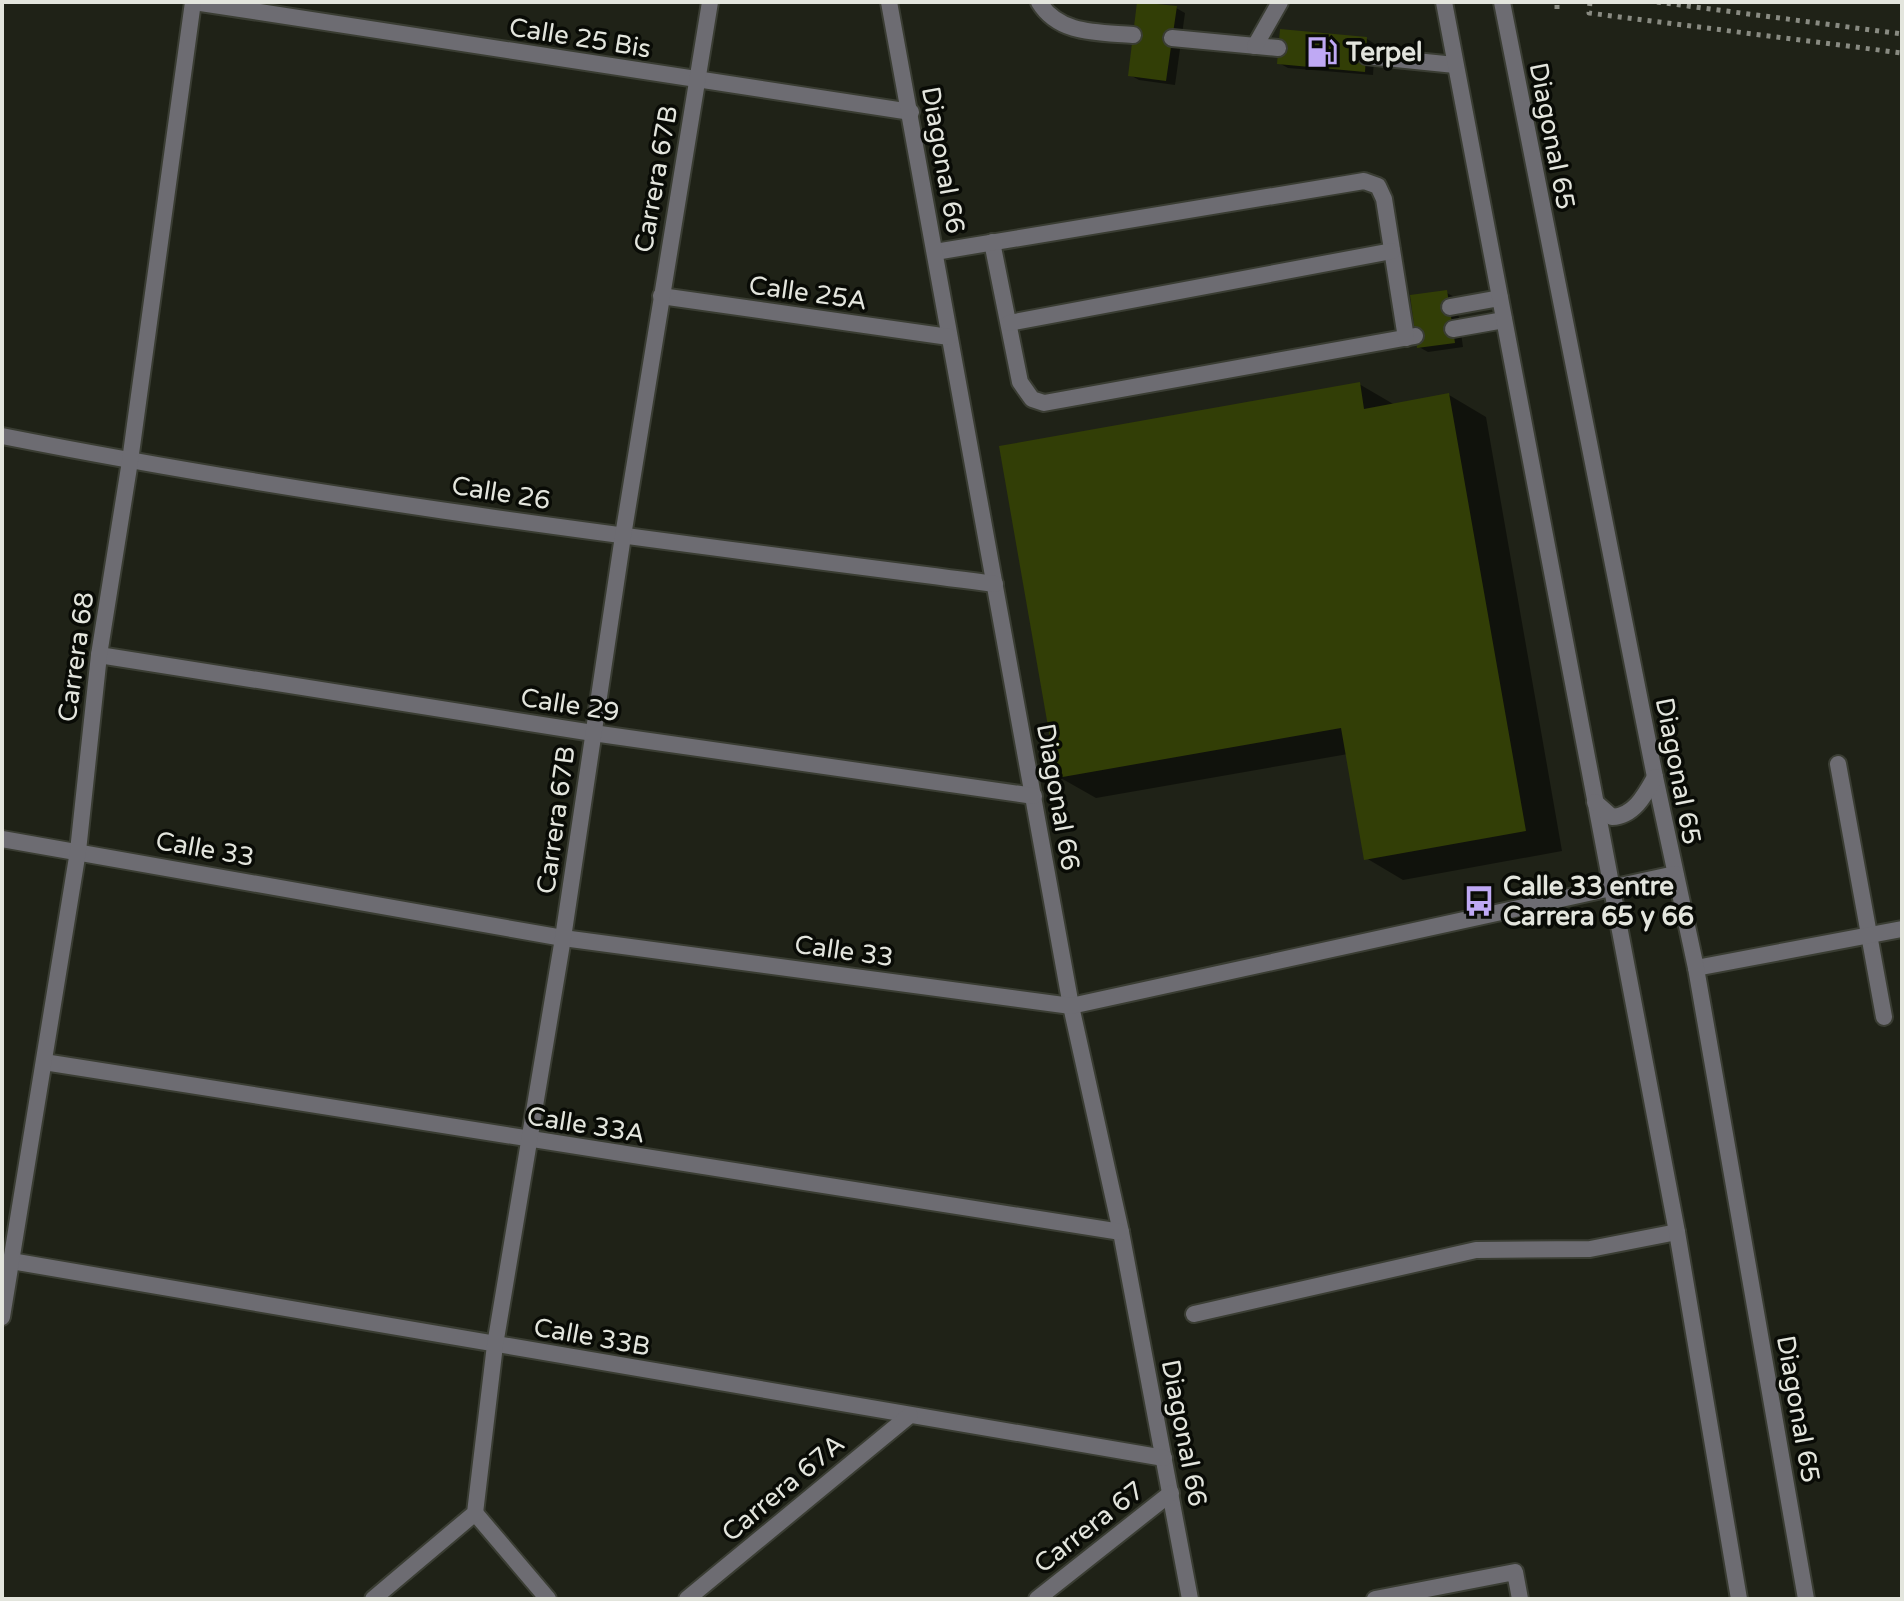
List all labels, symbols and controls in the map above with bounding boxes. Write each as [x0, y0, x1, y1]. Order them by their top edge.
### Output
street label: Calle 25 Bis [507, 11, 653, 65]
fuel station icon: Terpel [1305, 35, 1339, 69]
place label: Terpel [1345, 37, 1422, 68]
street label: Diagonal 65 [1523, 60, 1581, 212]
street label: Diagonal 66 [915, 84, 971, 236]
street label: Carrera 67B [628, 103, 684, 255]
street label: Calle 25A [747, 269, 869, 317]
street label: Calle 26 [449, 470, 553, 516]
street label: Carrera 68 [52, 590, 100, 724]
street label: Calle 29 [518, 682, 622, 728]
street label: Diagonal 65 [1649, 695, 1707, 847]
street label: Diagonal 66 [1030, 721, 1086, 873]
street label: Carrera 67B [530, 744, 582, 896]
street label: Calle 33 [153, 825, 257, 873]
place label: Calle 33 entre Carrera 65 y 66 [1503, 871, 1694, 932]
bus stop icon: Calle 33 entre Carrera 65 y 66 [1462, 884, 1496, 918]
street label: Calle 33 [792, 929, 896, 973]
street label: Calle 33A [525, 1100, 647, 1150]
street label: Calle 33B [531, 1312, 653, 1362]
street label: Diagonal 65 [1770, 1333, 1826, 1485]
street label: Diagonal 66 [1155, 1357, 1213, 1509]
street label: Carrera 67A [715, 1428, 851, 1548]
street label: Carrera 67 [1028, 1474, 1150, 1580]

